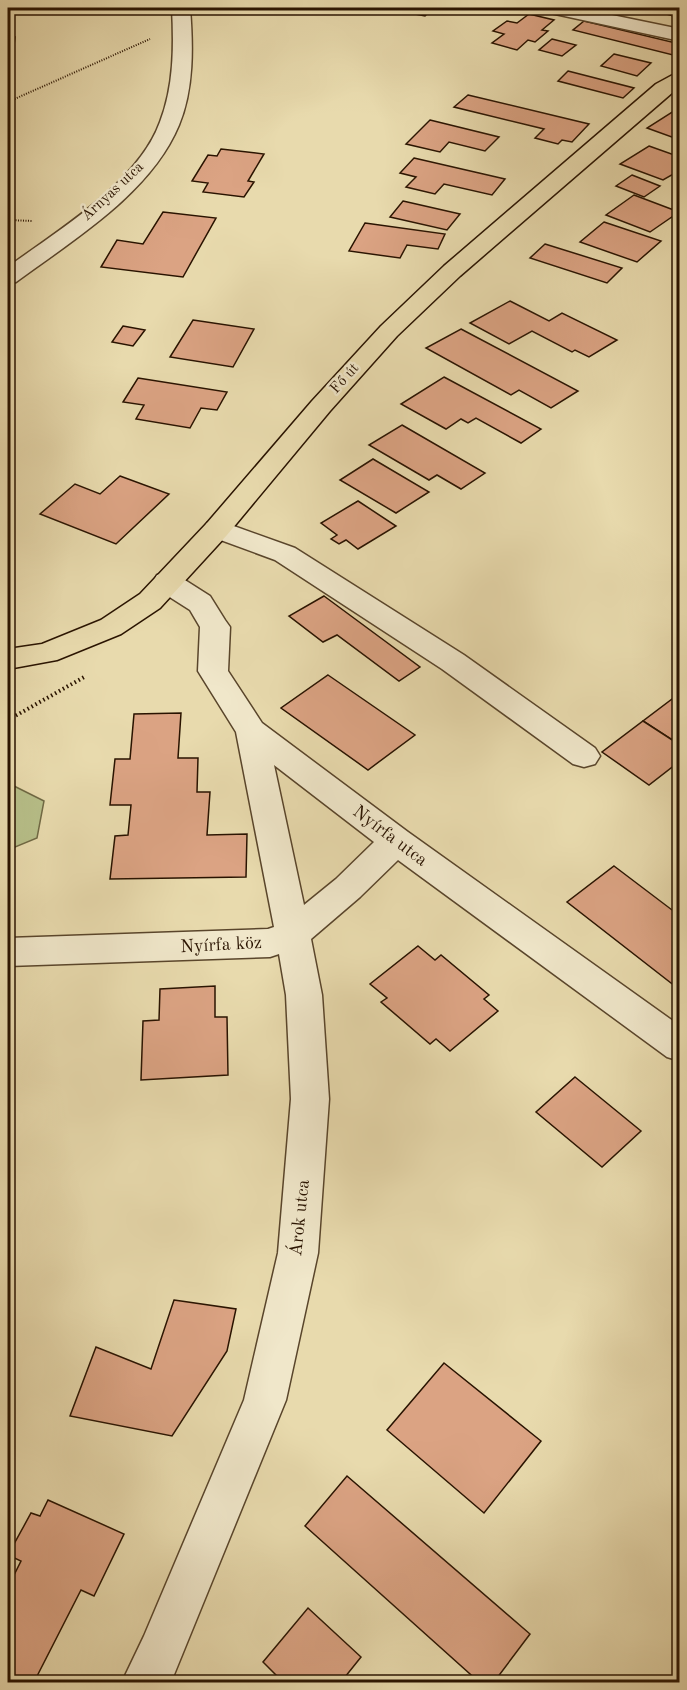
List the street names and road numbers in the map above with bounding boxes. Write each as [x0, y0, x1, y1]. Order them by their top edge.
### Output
street label: Árnyas utca [77, 157, 147, 224]
street label: Fő út [328, 361, 362, 397]
street label: Nyírfa utca [349, 802, 431, 870]
street label: Nyírfa köz [180, 934, 262, 956]
street label: Árok utca [283, 1178, 313, 1257]

